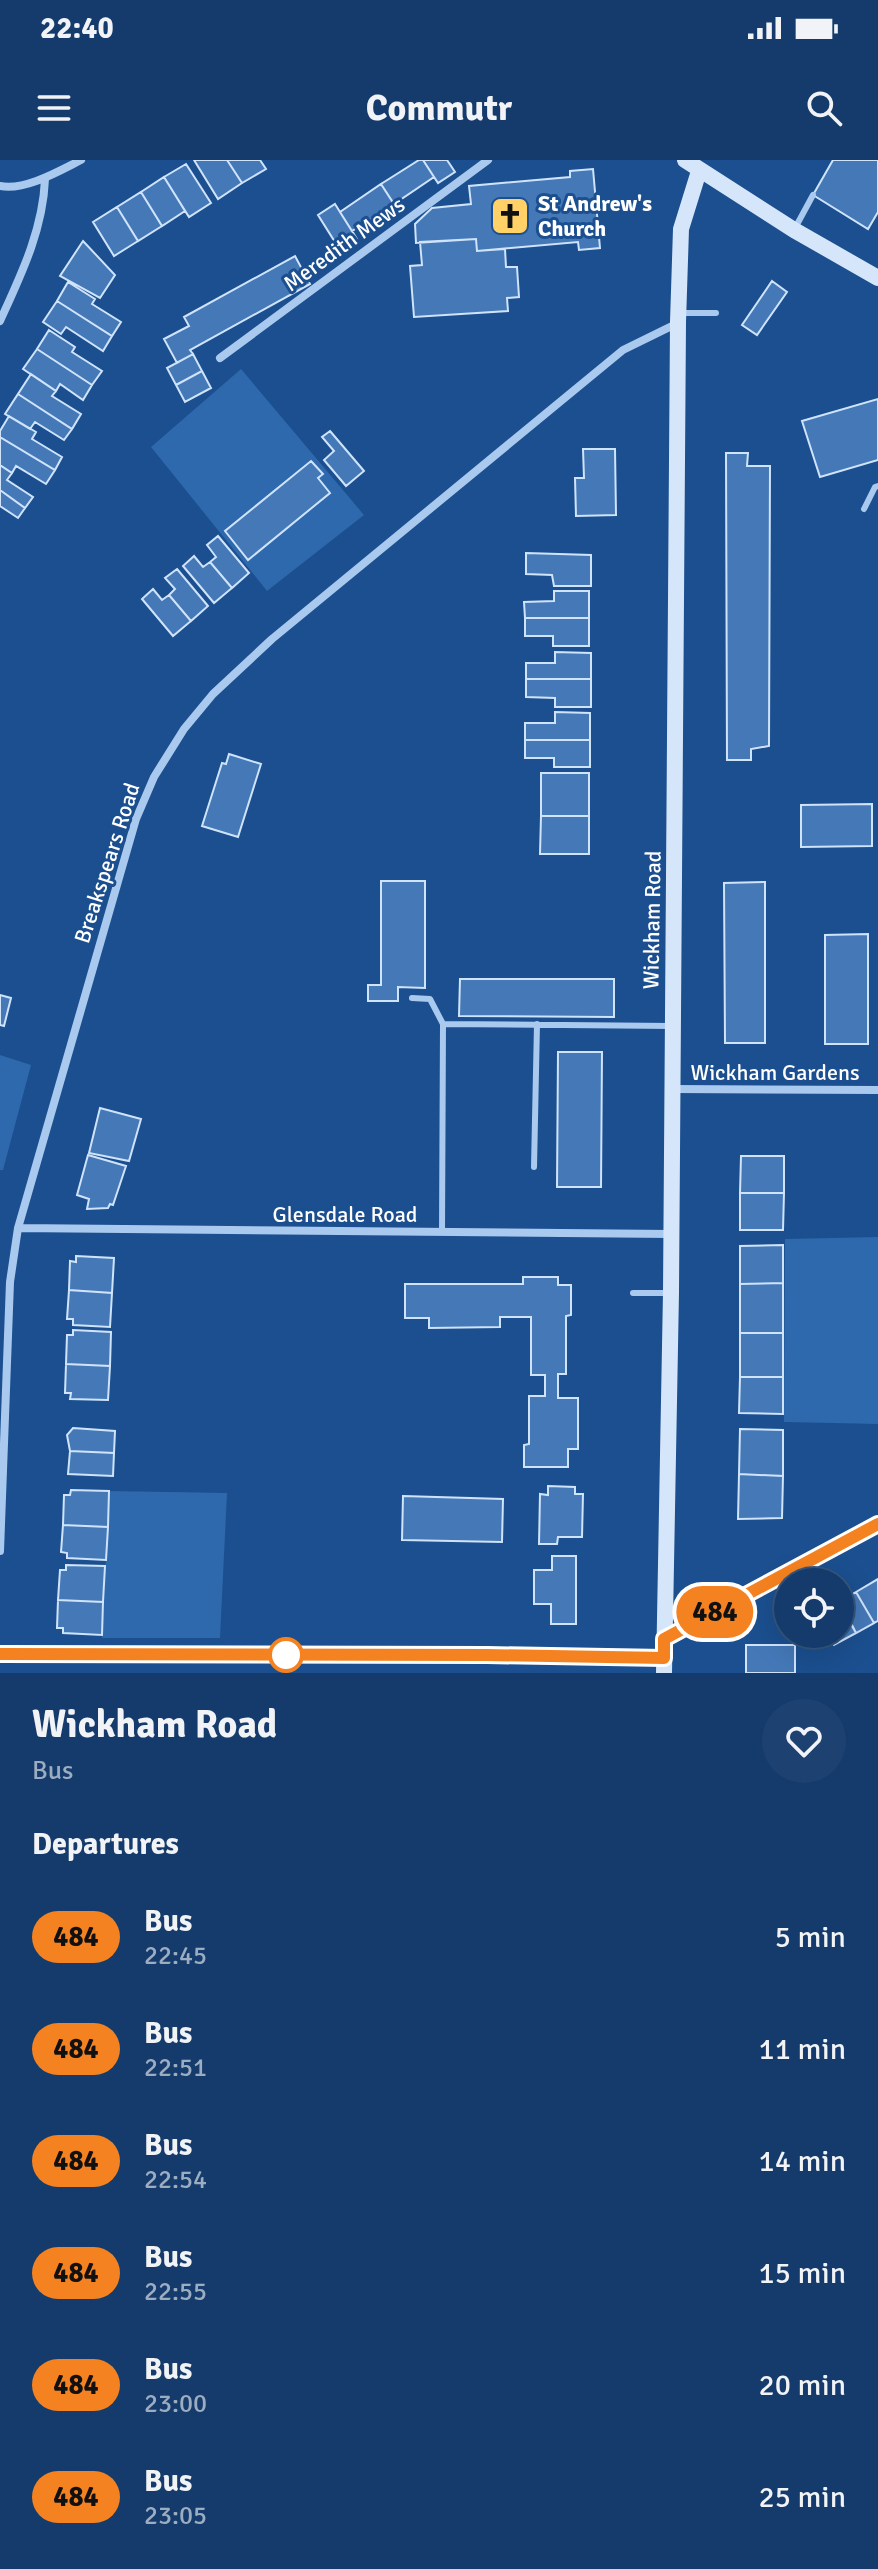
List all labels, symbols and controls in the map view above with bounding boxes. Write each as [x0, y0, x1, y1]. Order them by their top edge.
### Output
text: 22:40 [40, 10, 114, 47]
icon: menu [32, 86, 76, 130]
text: Commutr [366, 86, 512, 131]
icon: search [802, 86, 846, 130]
place label: St Andrew's Church [538, 190, 652, 242]
street label: Meredith Mews [278, 191, 410, 297]
church icon: St Andrew's Church [489, 195, 531, 237]
street label: Breakspears Road [68, 779, 146, 947]
street label: Wickham Road [637, 850, 667, 990]
street label: Wickham Gardens [690, 1059, 860, 1086]
street label: Glensdale Road [272, 1201, 418, 1228]
map controls [774, 1568, 854, 1648]
button: locate [774, 1568, 854, 1648]
line badge: 484 [669, 1586, 761, 1638]
text: 484 [692, 1595, 738, 1629]
unlabelled marker [269, 1638, 303, 1672]
button: heart [762, 1699, 846, 1783]
text: Wickham Road [32, 1701, 277, 1748]
text: Bus [32, 1755, 73, 1787]
text: Departures [32, 1826, 179, 1863]
text: Bus [144, 1903, 192, 1940]
text: 5 min [775, 1919, 846, 1956]
text: 484 [53, 1920, 99, 1954]
text: 22:45 [144, 1940, 207, 1972]
text: Bus [144, 2015, 192, 2052]
text: 11 min [759, 2031, 846, 2068]
text: 484 [53, 2032, 99, 2066]
text: 22:51 [144, 2052, 207, 2084]
text: Bus [144, 2127, 192, 2164]
text: 14 min [759, 2143, 846, 2180]
text: 484 [53, 2144, 99, 2178]
text: 22:54 [144, 2164, 207, 2196]
text: Bus [144, 2239, 192, 2276]
text: 15 min [759, 2255, 846, 2292]
text: 484 [53, 2256, 99, 2290]
text: 22:55 [144, 2276, 207, 2308]
text: Bus [144, 2351, 192, 2388]
text: 20 min [759, 2367, 846, 2404]
text: 484 [53, 2368, 99, 2402]
text: 23:00 [144, 2388, 207, 2420]
text: Bus [144, 2463, 192, 2500]
text: 25 min [759, 2479, 846, 2516]
text: 484 [53, 2480, 99, 2514]
text: 23:05 [144, 2500, 207, 2532]

